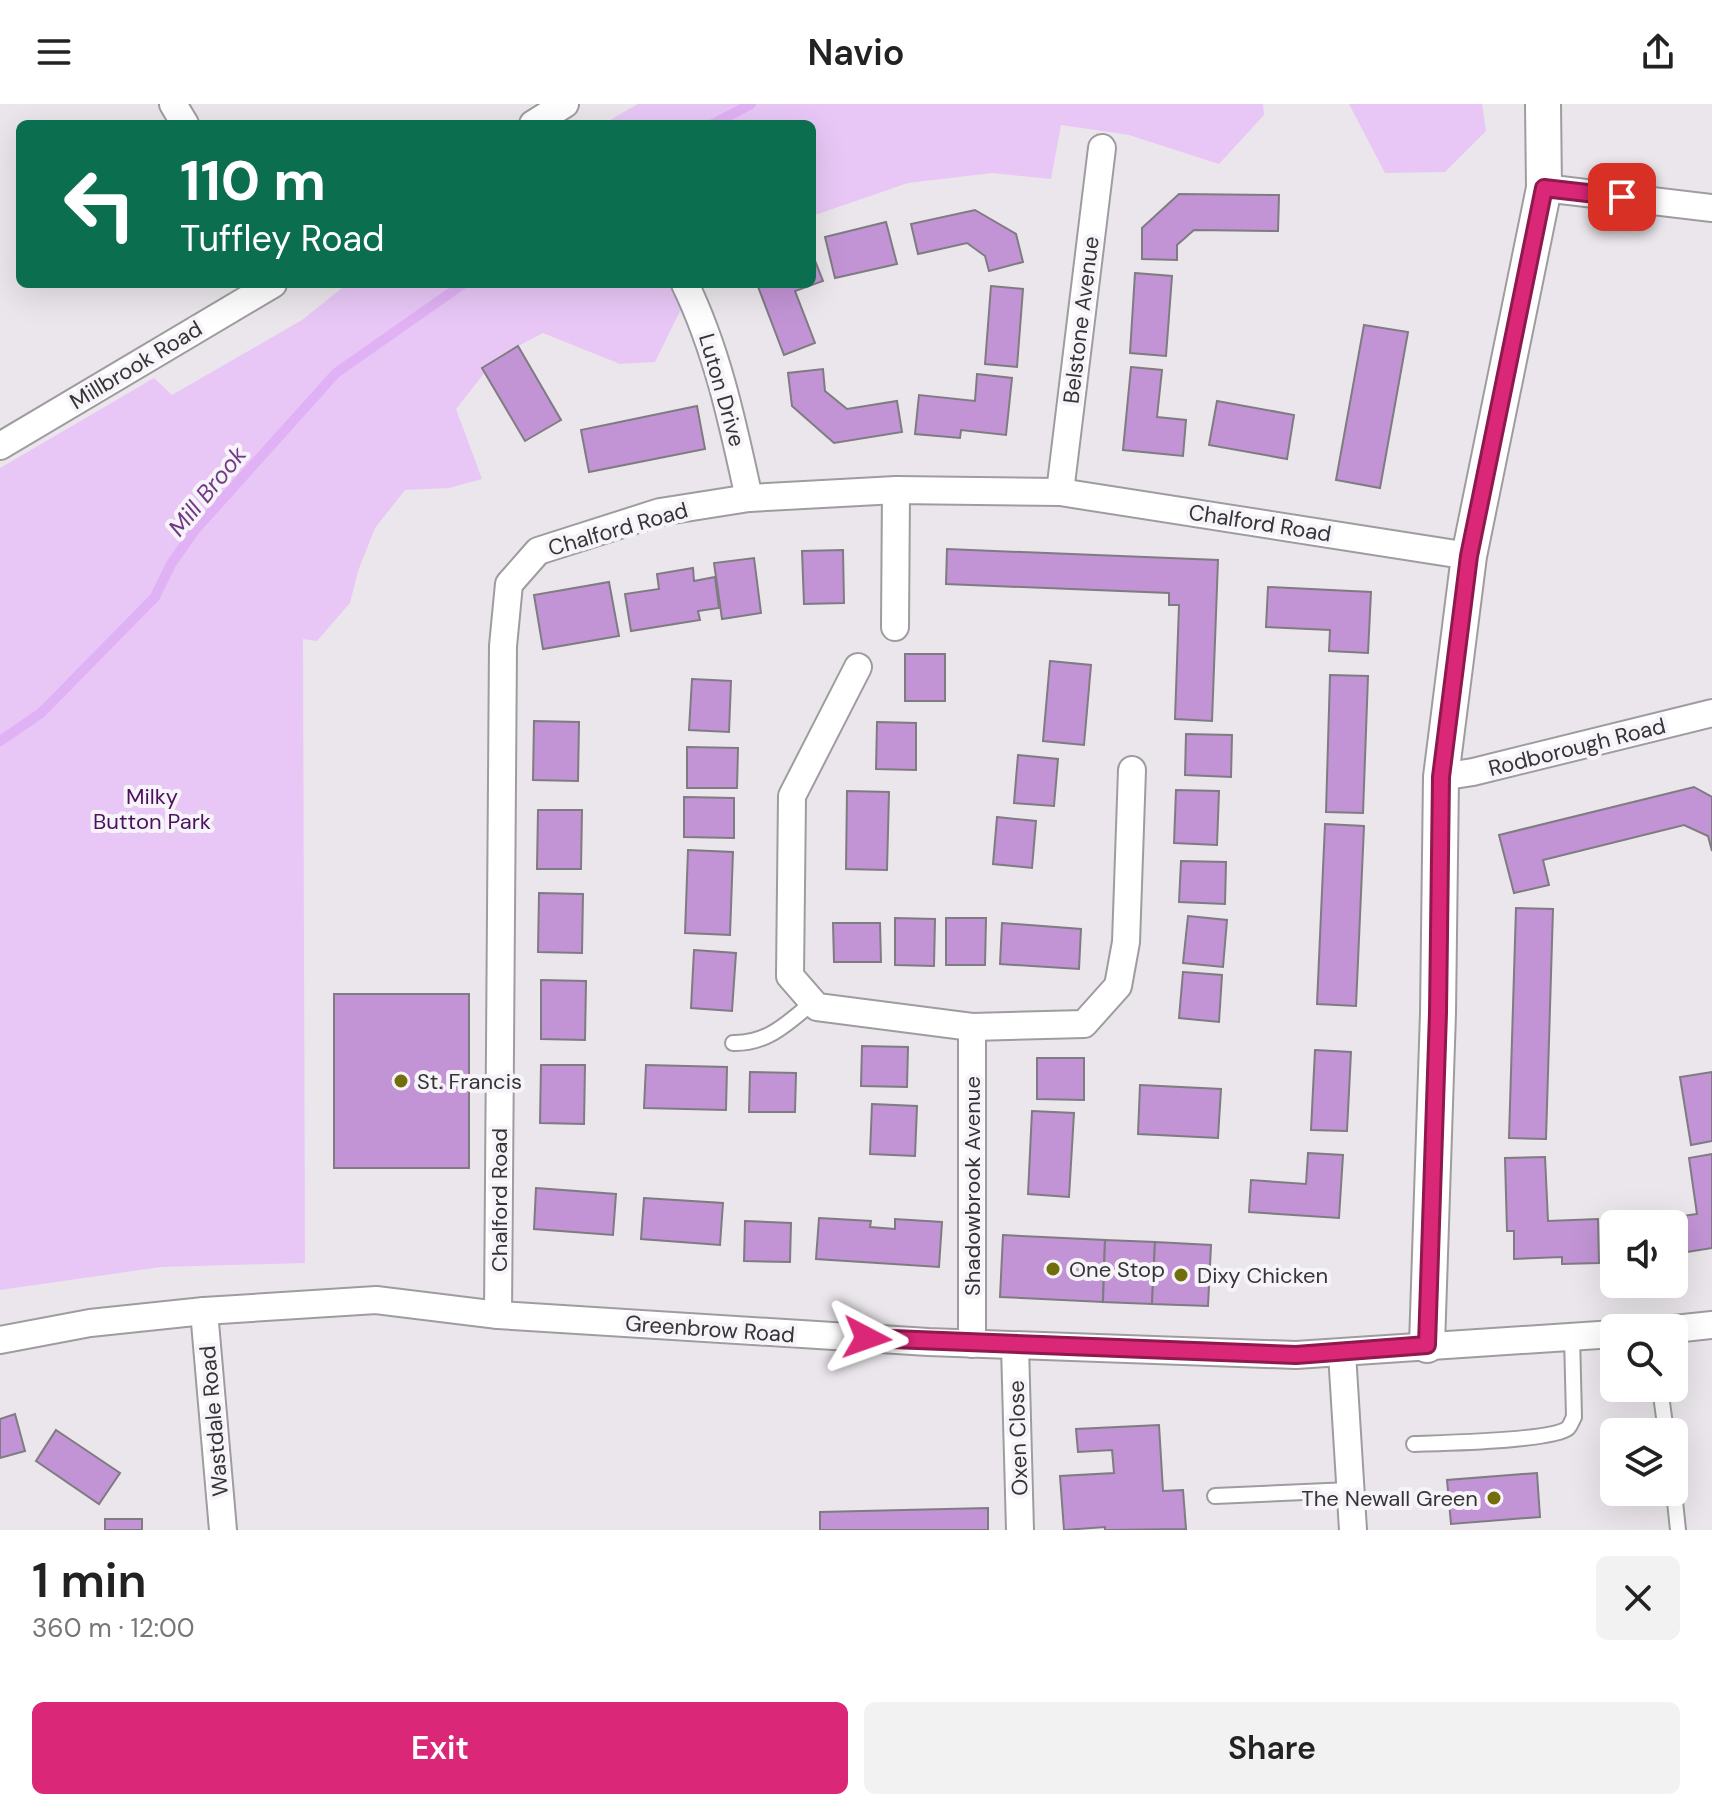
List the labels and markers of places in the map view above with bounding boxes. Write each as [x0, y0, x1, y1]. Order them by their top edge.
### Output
pin [1588, 163, 1656, 231]
place label: St. Francis [417, 1067, 522, 1096]
marker: St. Francis [392, 1072, 410, 1090]
place label: One Stop [1069, 1255, 1165, 1284]
marker: One Stop [1044, 1260, 1062, 1278]
place label: Dixy Chicken [1197, 1261, 1328, 1290]
marker: Dixy Chicken [1172, 1266, 1190, 1284]
place label: The Newall Green [1301, 1484, 1478, 1513]
marker: The Newall Green [1485, 1489, 1503, 1507]

